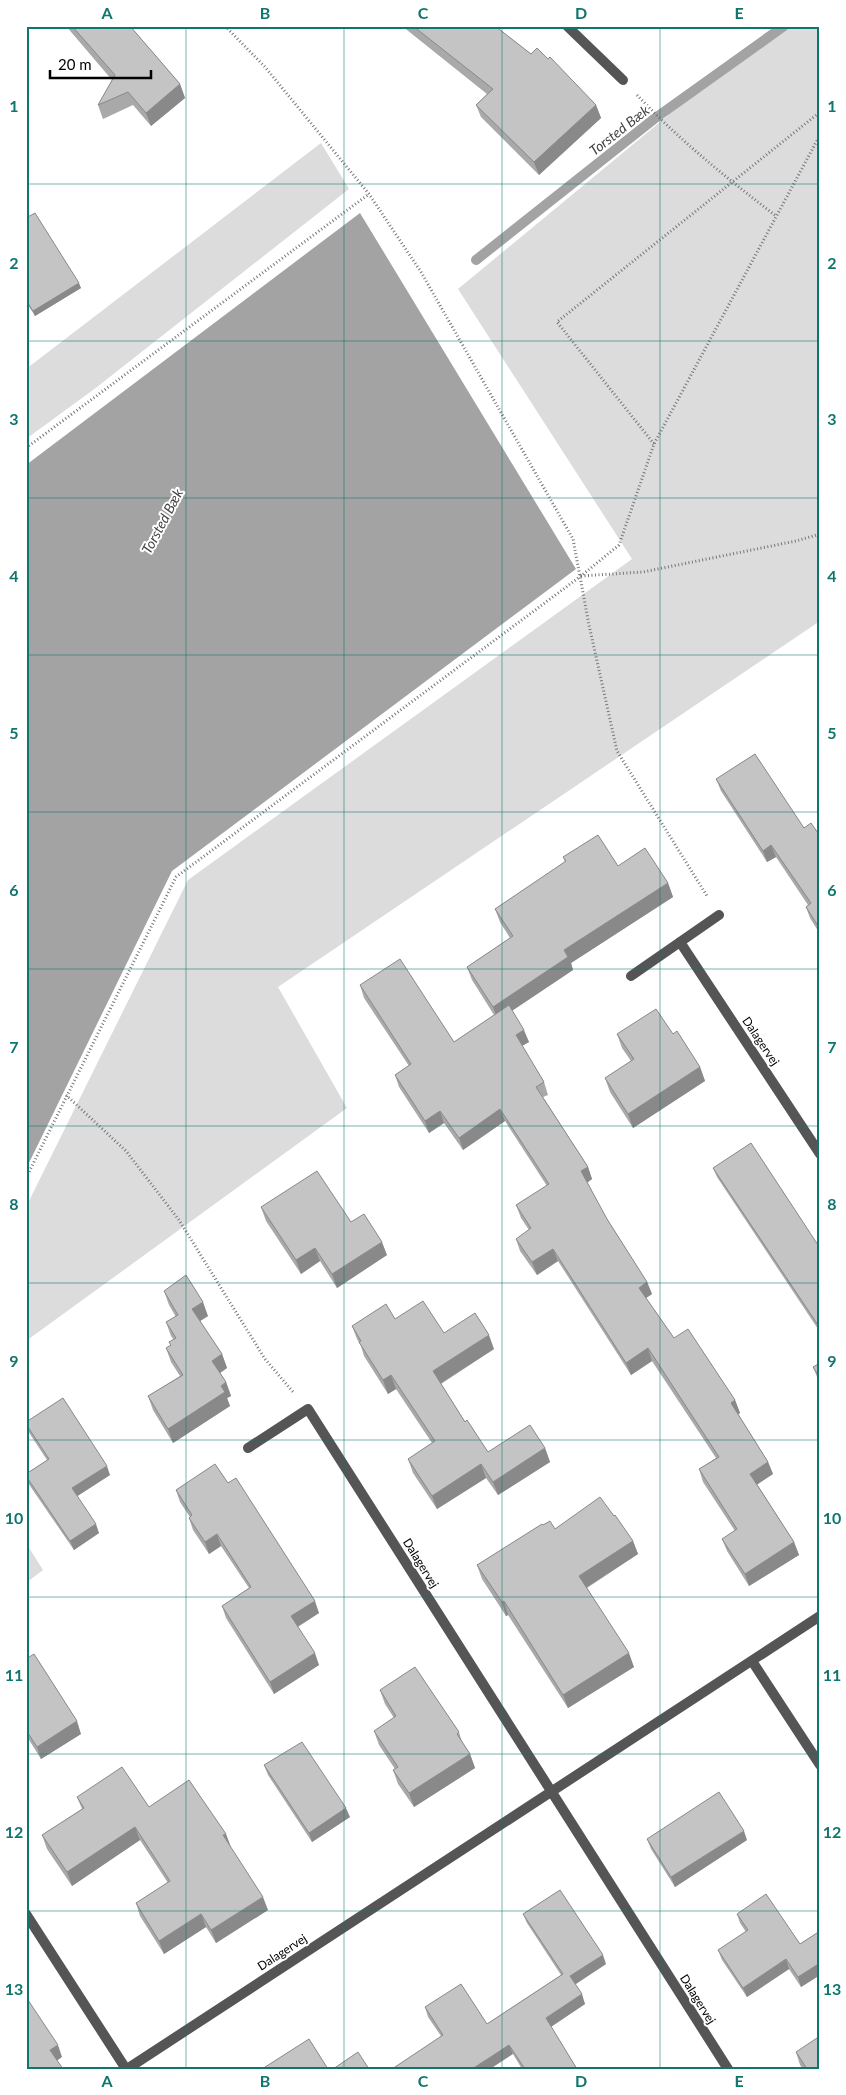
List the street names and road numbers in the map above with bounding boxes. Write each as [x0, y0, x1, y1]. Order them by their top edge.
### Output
street label: Dalagervej [739, 1014, 783, 1068]
street label: Dalagervej [400, 1535, 442, 1591]
street label: Dalagervej [255, 1930, 310, 1973]
street label: Dalagervej [677, 1971, 719, 2027]

